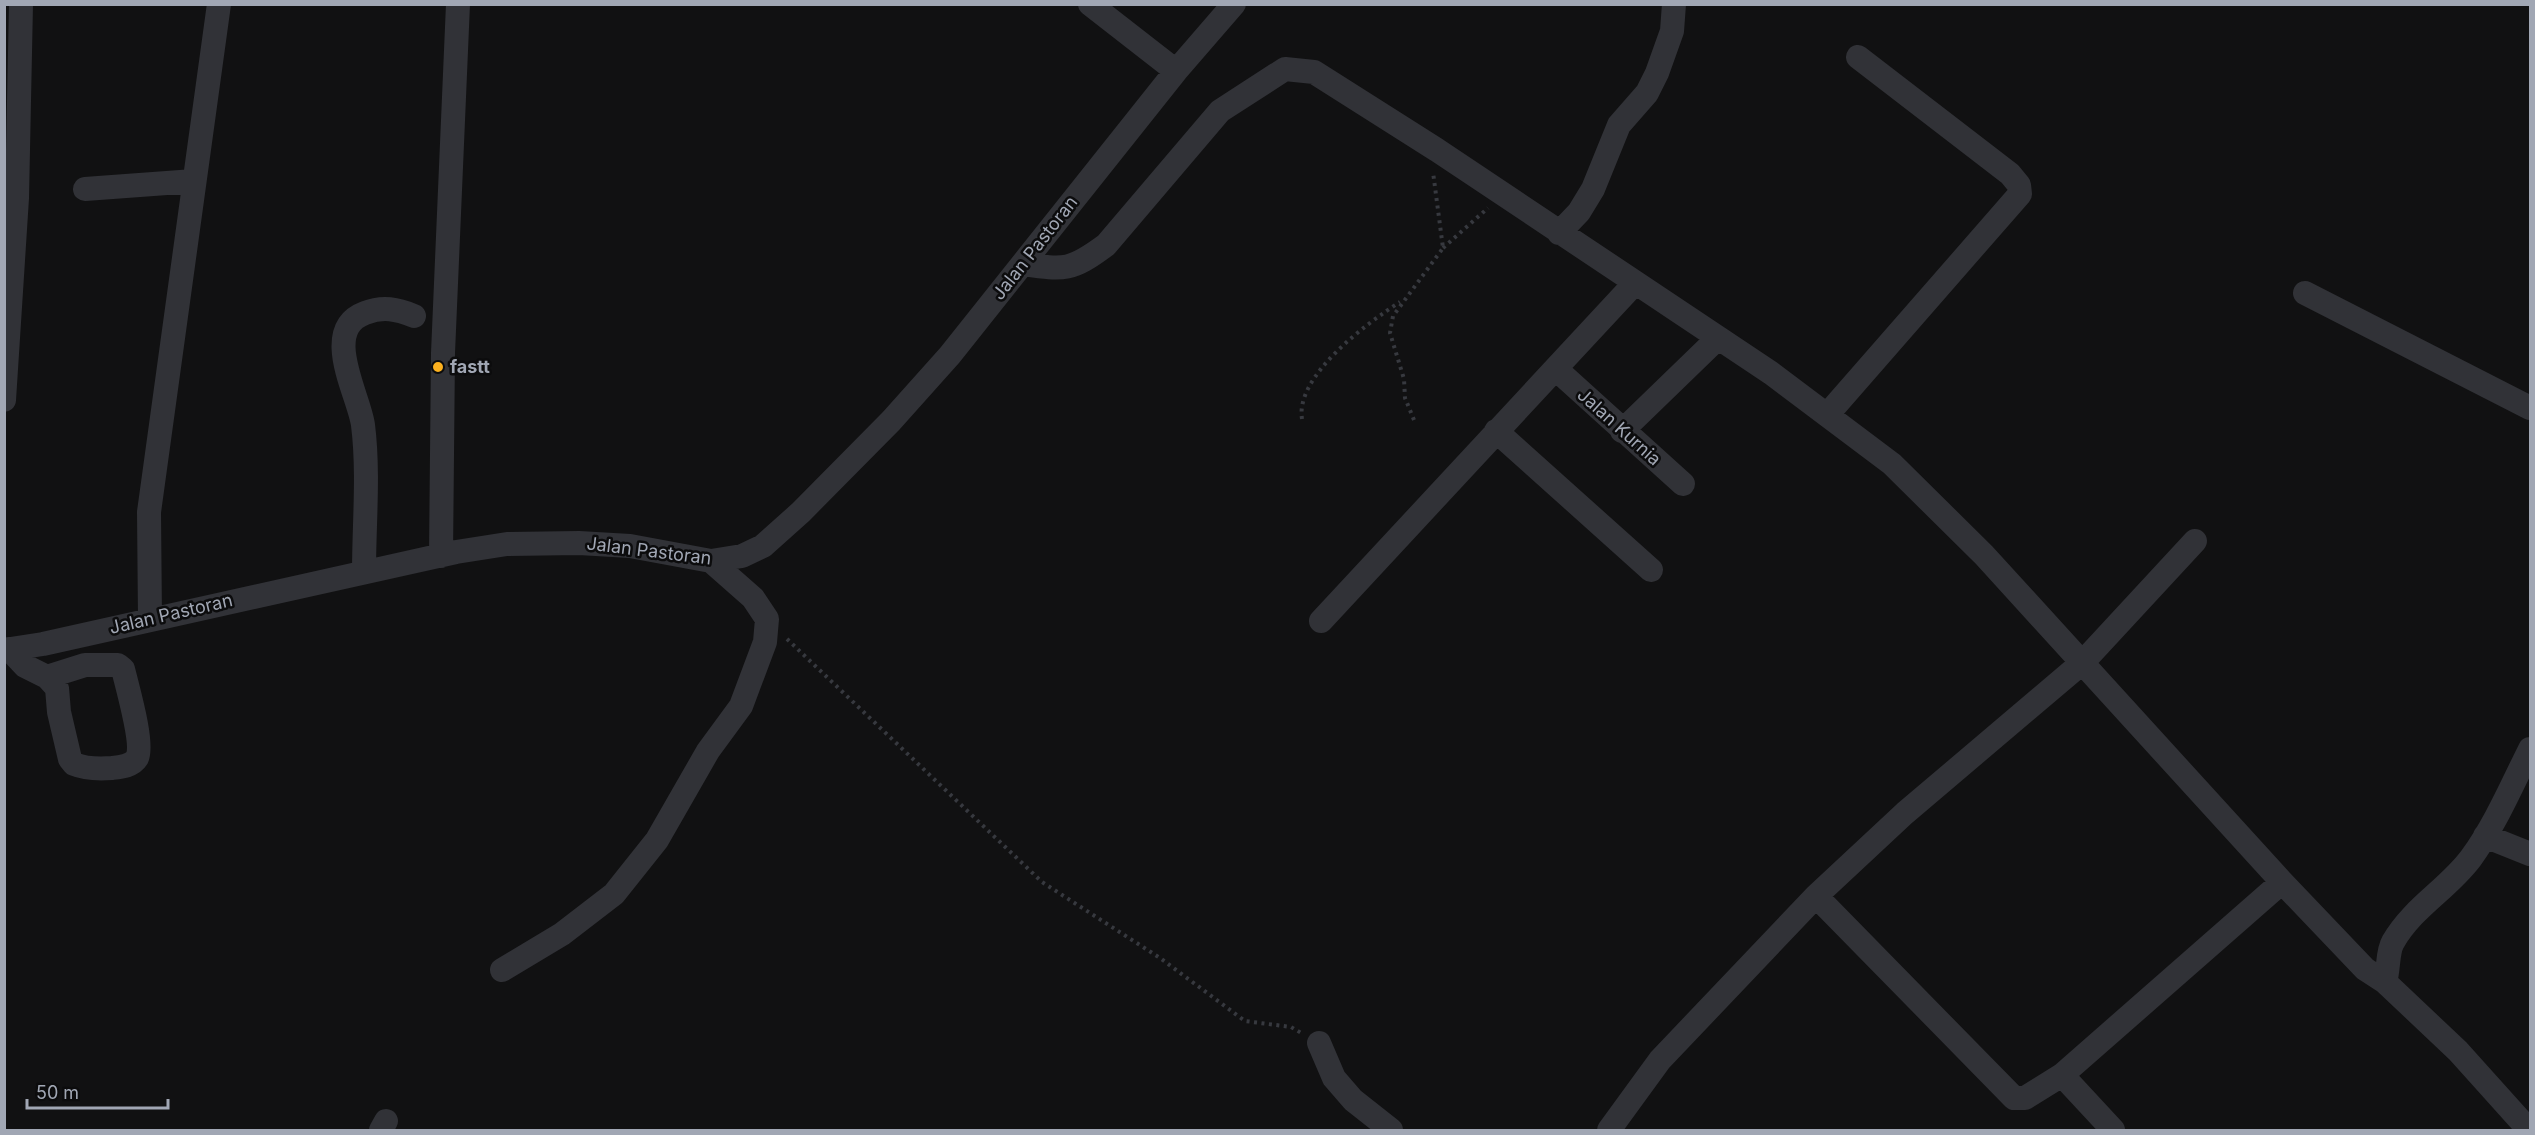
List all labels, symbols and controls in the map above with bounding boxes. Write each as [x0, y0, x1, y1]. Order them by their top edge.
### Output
street label: Jalan Pastoran [988, 192, 1082, 304]
place label: fastt [450, 356, 490, 377]
marker: fastt [431, 360, 445, 374]
street label: Jalan Kurnia [1573, 384, 1665, 470]
street label: Jalan Pastoran [585, 532, 713, 569]
street label: Jalan Pastoran [107, 589, 234, 638]
scale bar [27, 1072, 168, 1110]
text: 50 m [36, 1082, 79, 1103]

